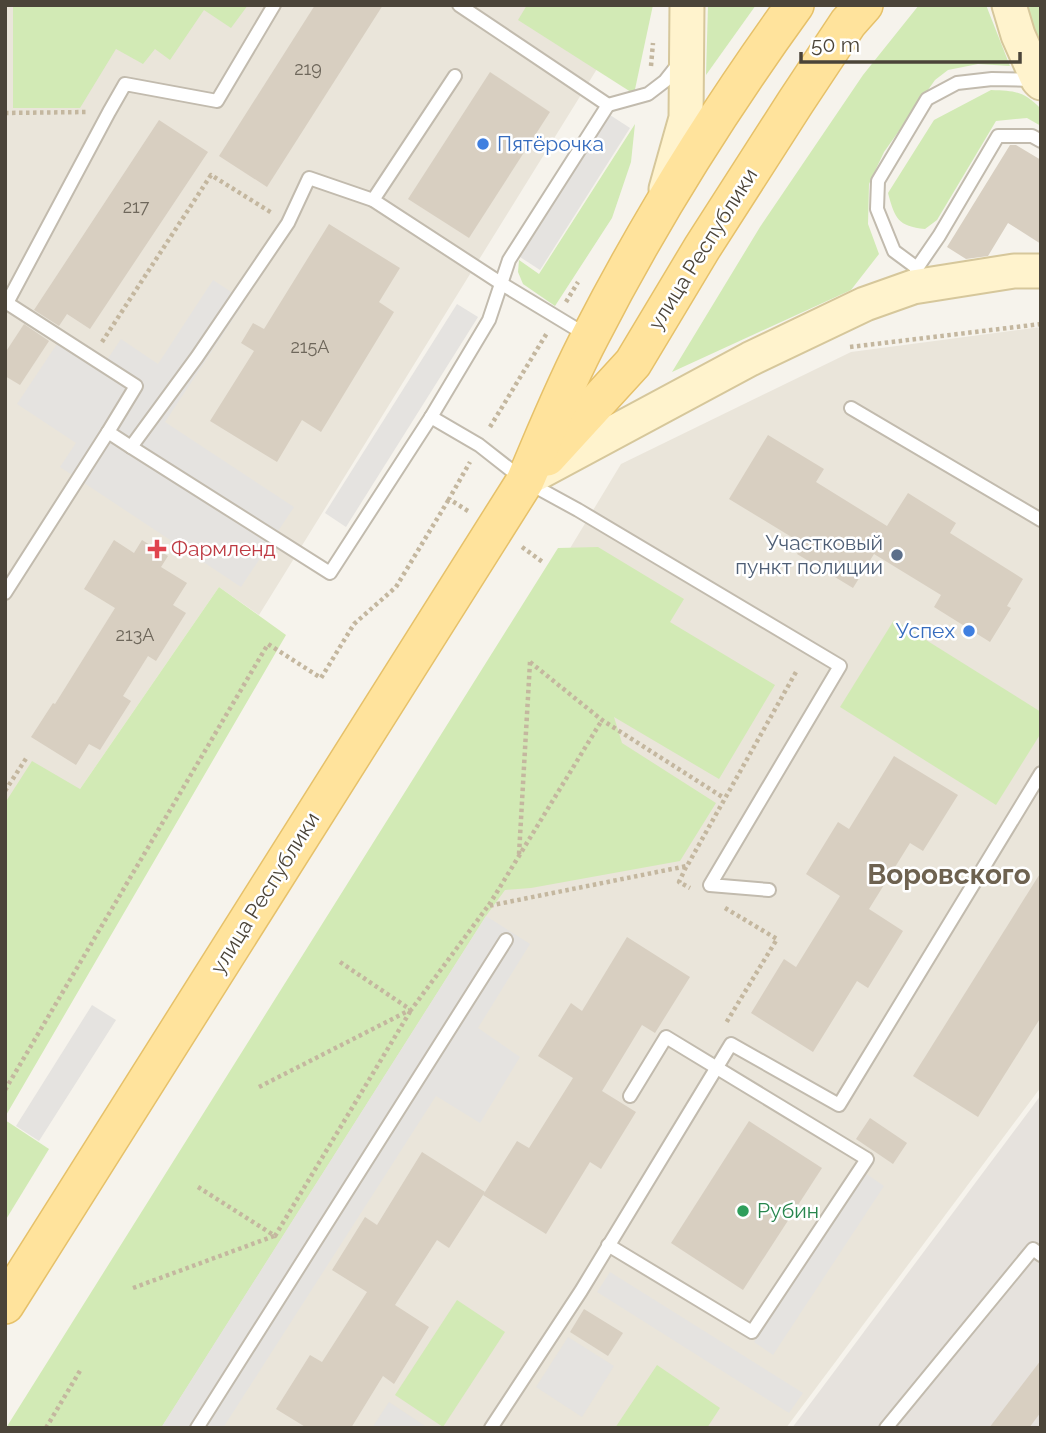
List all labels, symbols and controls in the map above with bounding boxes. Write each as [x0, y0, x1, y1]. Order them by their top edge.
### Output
scale bar [801, 21, 1020, 65]
text: 50 m [811, 32, 860, 57]
house number: 219 [294, 58, 322, 79]
place label: Пятёрочка [497, 131, 604, 156]
marker: Пятёрочка [475, 136, 491, 152]
street label: улица Республики [643, 163, 762, 334]
house number: 217 [123, 196, 150, 217]
house number: 215А [290, 336, 330, 357]
place label: Участковый пункт полиции [735, 530, 883, 579]
place label: Фармленд [171, 536, 276, 561]
marker: Фармленд [149, 541, 165, 557]
marker: Участковый пункт полиции [889, 547, 905, 563]
place label: Успех [896, 618, 955, 643]
marker: Успех [961, 623, 977, 639]
house number: 213А [116, 624, 154, 645]
street label: улица Республики [205, 807, 324, 978]
district label: Воровского [867, 858, 1031, 891]
place label: Рубин [757, 1198, 819, 1223]
marker: Рубин [735, 1203, 751, 1219]

